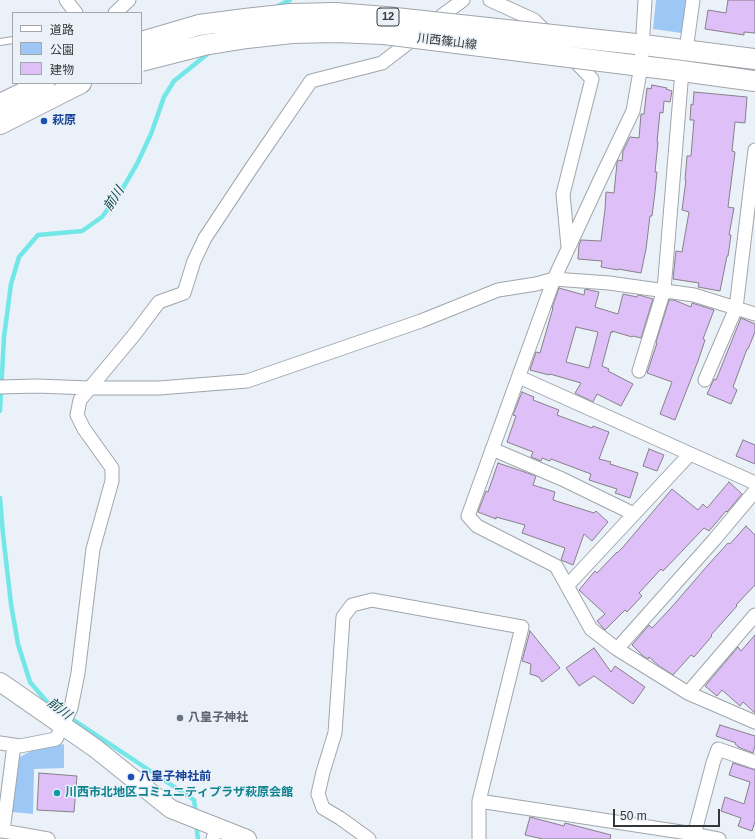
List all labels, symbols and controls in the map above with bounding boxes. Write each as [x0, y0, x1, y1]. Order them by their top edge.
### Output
road number: 12 [377, 8, 399, 26]
legend [12, 12, 142, 84]
text: 道路 [50, 23, 74, 37]
street label: 川西篠山線 [416, 31, 478, 53]
text: 公園 [50, 43, 74, 57]
text: 建物 [50, 63, 74, 77]
place label: 萩原 [52, 114, 76, 128]
marker: 萩原 [39, 116, 49, 126]
water label: 前川 [100, 184, 128, 214]
water label: 前川 [44, 695, 74, 723]
place label: 八皇子神社 [188, 711, 248, 725]
marker: 八皇子神社 [175, 713, 185, 723]
place label: 八皇子神社前 [139, 770, 211, 784]
marker: 八皇子神社前 [126, 772, 136, 782]
place label: 川西市北地区コミュニティプラザ萩原会館 [65, 786, 293, 800]
marker: 川西市北地区コミュニティプラザ萩原会館 [52, 788, 62, 798]
scale bar [615, 801, 722, 827]
text: 50 m [620, 809, 647, 823]

